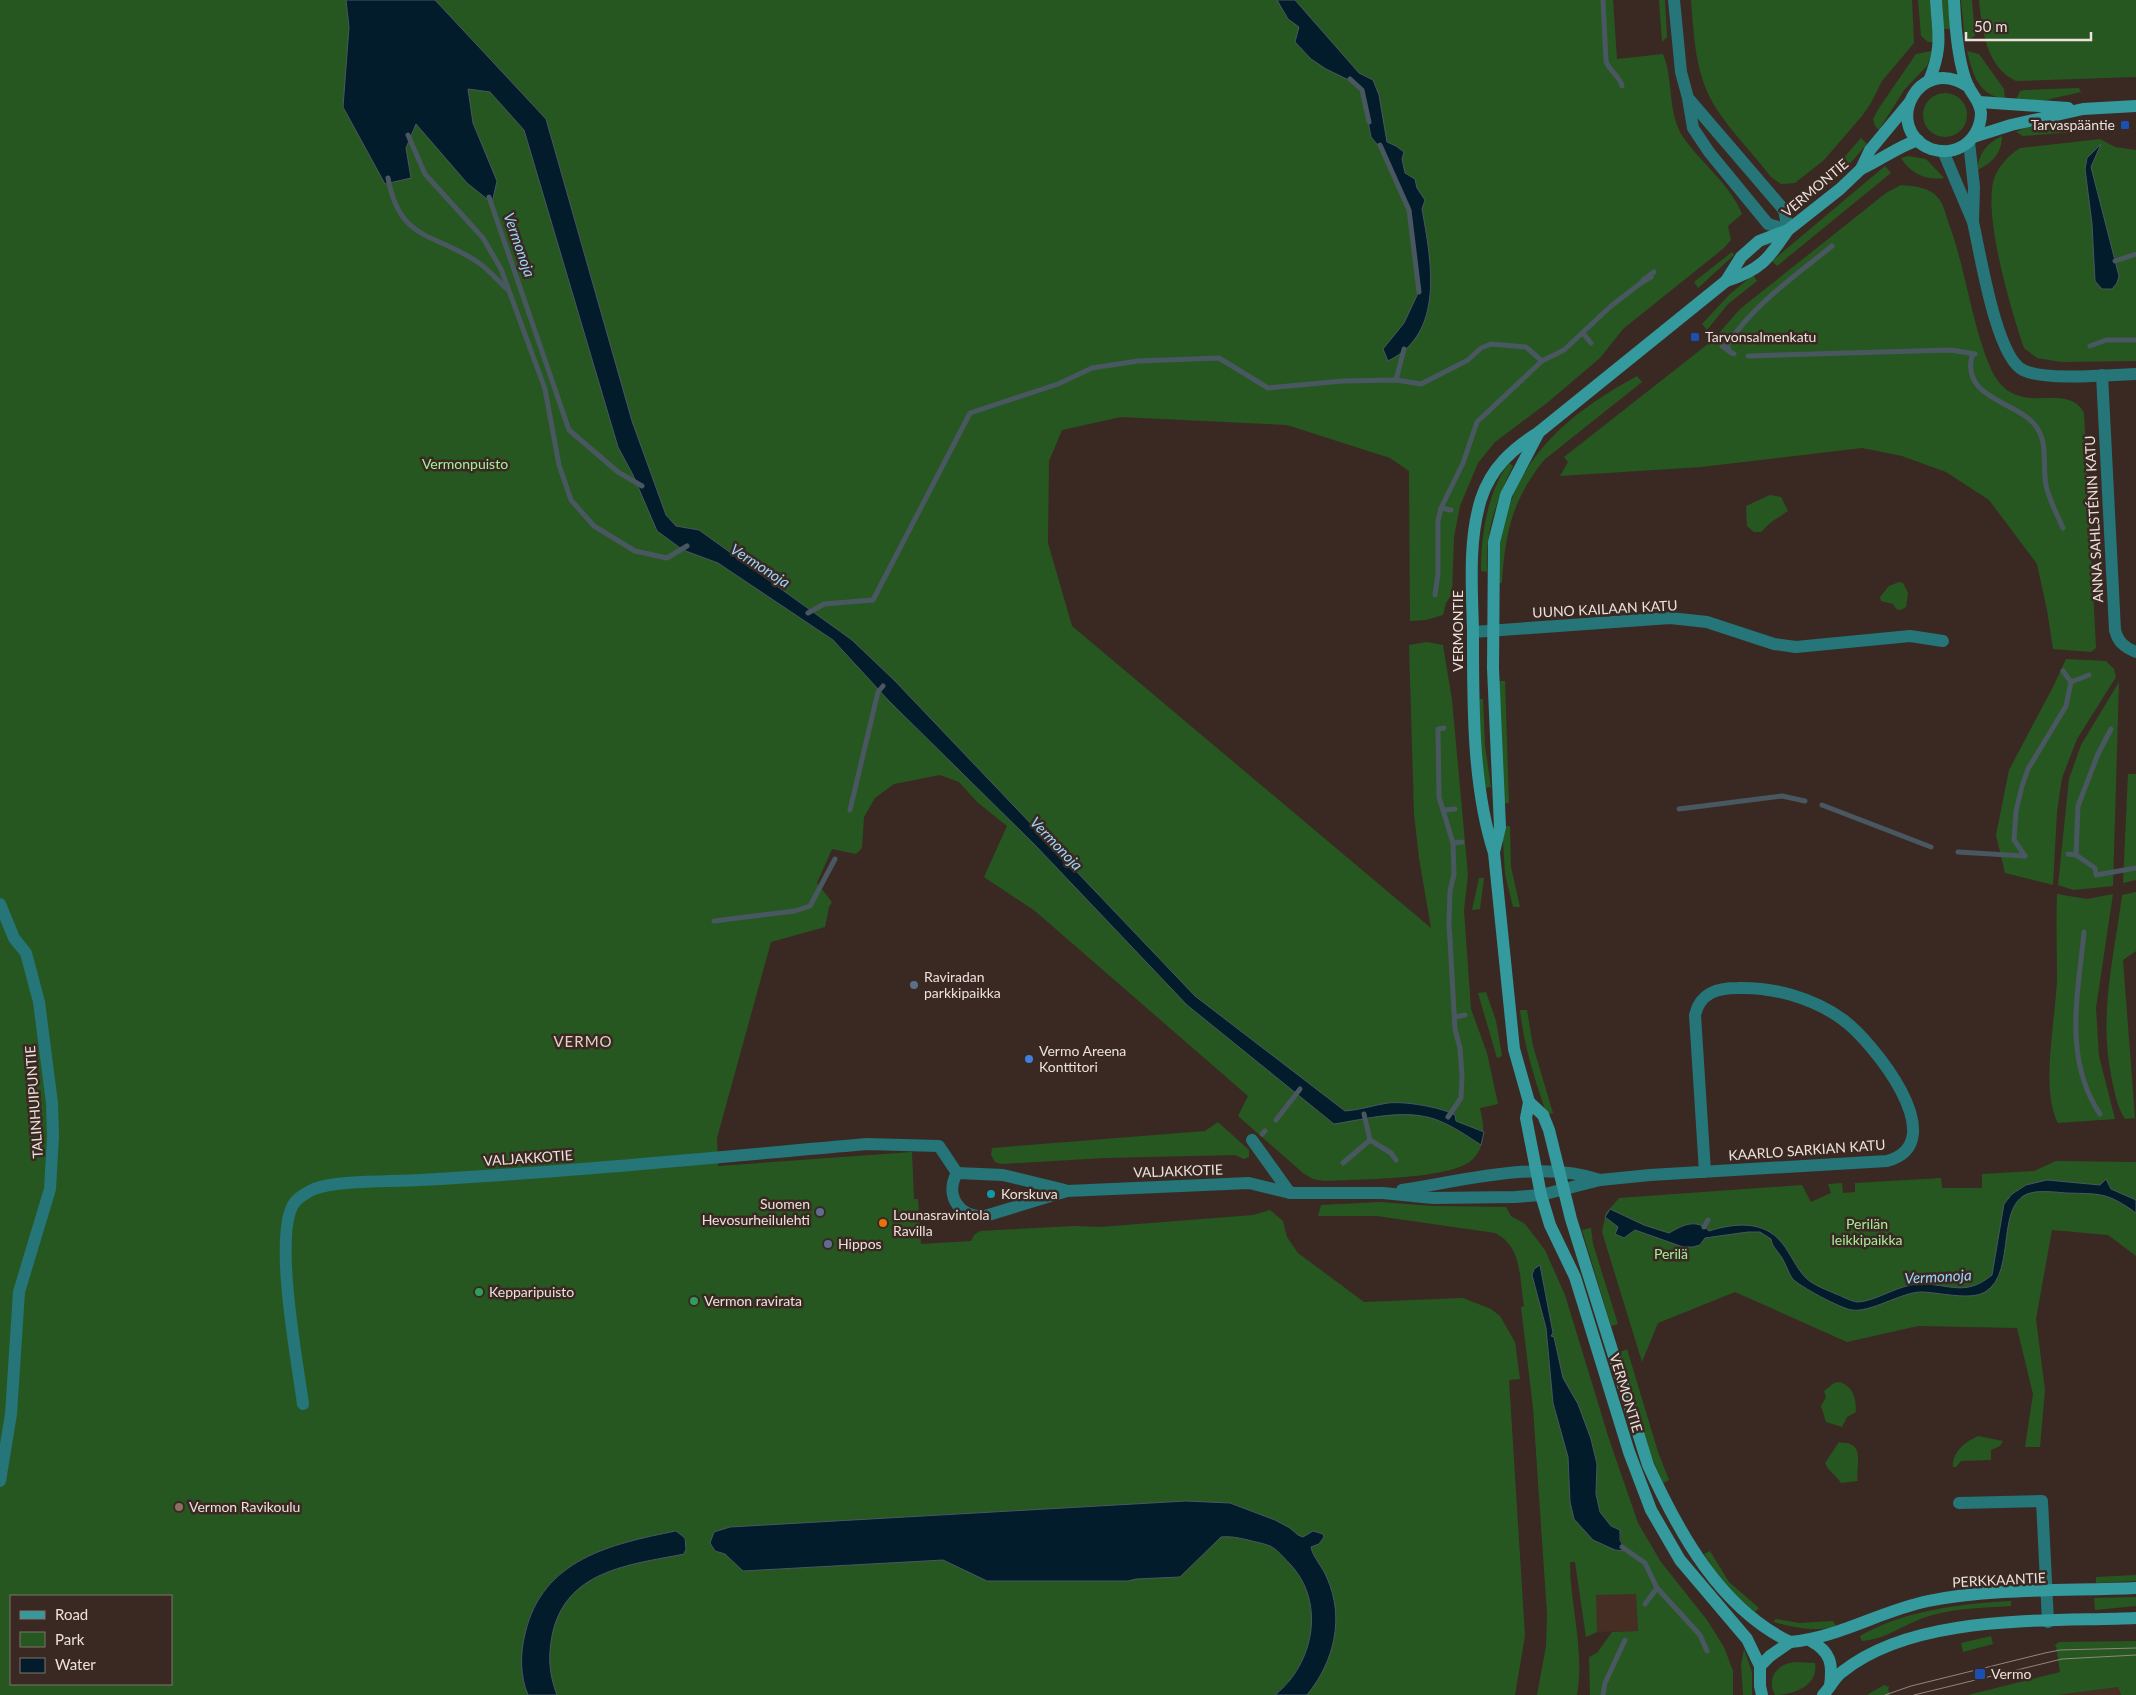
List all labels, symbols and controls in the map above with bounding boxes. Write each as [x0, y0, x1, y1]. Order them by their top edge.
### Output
scale bar [1966, 10, 2091, 42]
text: 50 m [1974, 17, 2008, 35]
place label: Tarvaspääntie [2031, 116, 2115, 133]
marker: Tarvaspääntie [2119, 119, 2131, 131]
street label: VERMONTIE [1778, 155, 1851, 220]
water label: Vermonoja [501, 210, 539, 280]
place label: Tarvonsalmenkatu [1705, 328, 1816, 345]
marker: Tarvonsalmenkatu [1689, 331, 1701, 343]
street label: ANNA SAHLSTÉNIN KATU [2081, 435, 2106, 603]
park label: Vermonpuisto [422, 455, 508, 472]
water label: Vermonoja [727, 539, 794, 591]
street label: VERMONTIE [1449, 590, 1466, 672]
street label: UUNO KAILAAN KATU [1532, 596, 1678, 621]
water label: Vermonoja [1027, 813, 1087, 874]
place label: Raviradan parkkipaikka [924, 968, 1001, 1001]
marker: Raviradan parkkipaikka [908, 979, 920, 991]
district label: VERMO [553, 1032, 613, 1050]
place label: Vermo Areena Konttitori [1039, 1042, 1126, 1075]
street label: TALINHUIPUNTIE [21, 1045, 46, 1159]
marker: Vermo Areena Konttitori [1023, 1053, 1035, 1065]
street label: KAARLO SARKIAN KATU [1728, 1136, 1886, 1163]
street label: VALJAKKOTIE [483, 1146, 573, 1169]
street label: VALJAKKOTIE [1133, 1160, 1223, 1181]
place label: Korskuva [1001, 1185, 1058, 1202]
marker: Korskuva [985, 1188, 997, 1200]
place label: Suomen Hevosurheilulehti [702, 1195, 810, 1228]
marker: Suomen Hevosurheilulehti [814, 1206, 826, 1218]
place label: Lounasravintola Ravilla [893, 1206, 990, 1239]
park label: Perilän leikkipaikka [1832, 1215, 1903, 1248]
marker: Lounasravintola Ravilla [877, 1217, 889, 1229]
place label: Hippos [838, 1235, 882, 1252]
marker: Hippos [822, 1238, 834, 1250]
park label: Perilä [1654, 1245, 1688, 1262]
water label: Vermonoja [1904, 1265, 1972, 1287]
place label: Kepparipuisto [489, 1283, 574, 1300]
marker: Kepparipuisto [473, 1286, 485, 1298]
place label: Vermon ravirata [704, 1292, 802, 1309]
marker: Vermon ravirata [688, 1295, 700, 1307]
street label: VERMONTIE [1606, 1351, 1647, 1434]
place label: Vermon Ravikoulu [189, 1498, 300, 1515]
marker: Vermon Ravikoulu [173, 1501, 185, 1513]
street label: PERKKAANTIE [1952, 1569, 2046, 1590]
legend [10, 1595, 172, 1685]
text: Road [55, 1605, 88, 1623]
text: Park [55, 1630, 85, 1648]
text: Water [55, 1655, 96, 1673]
place label: Vermo [1991, 1665, 2031, 1682]
marker: Vermo [1973, 1667, 1987, 1681]

